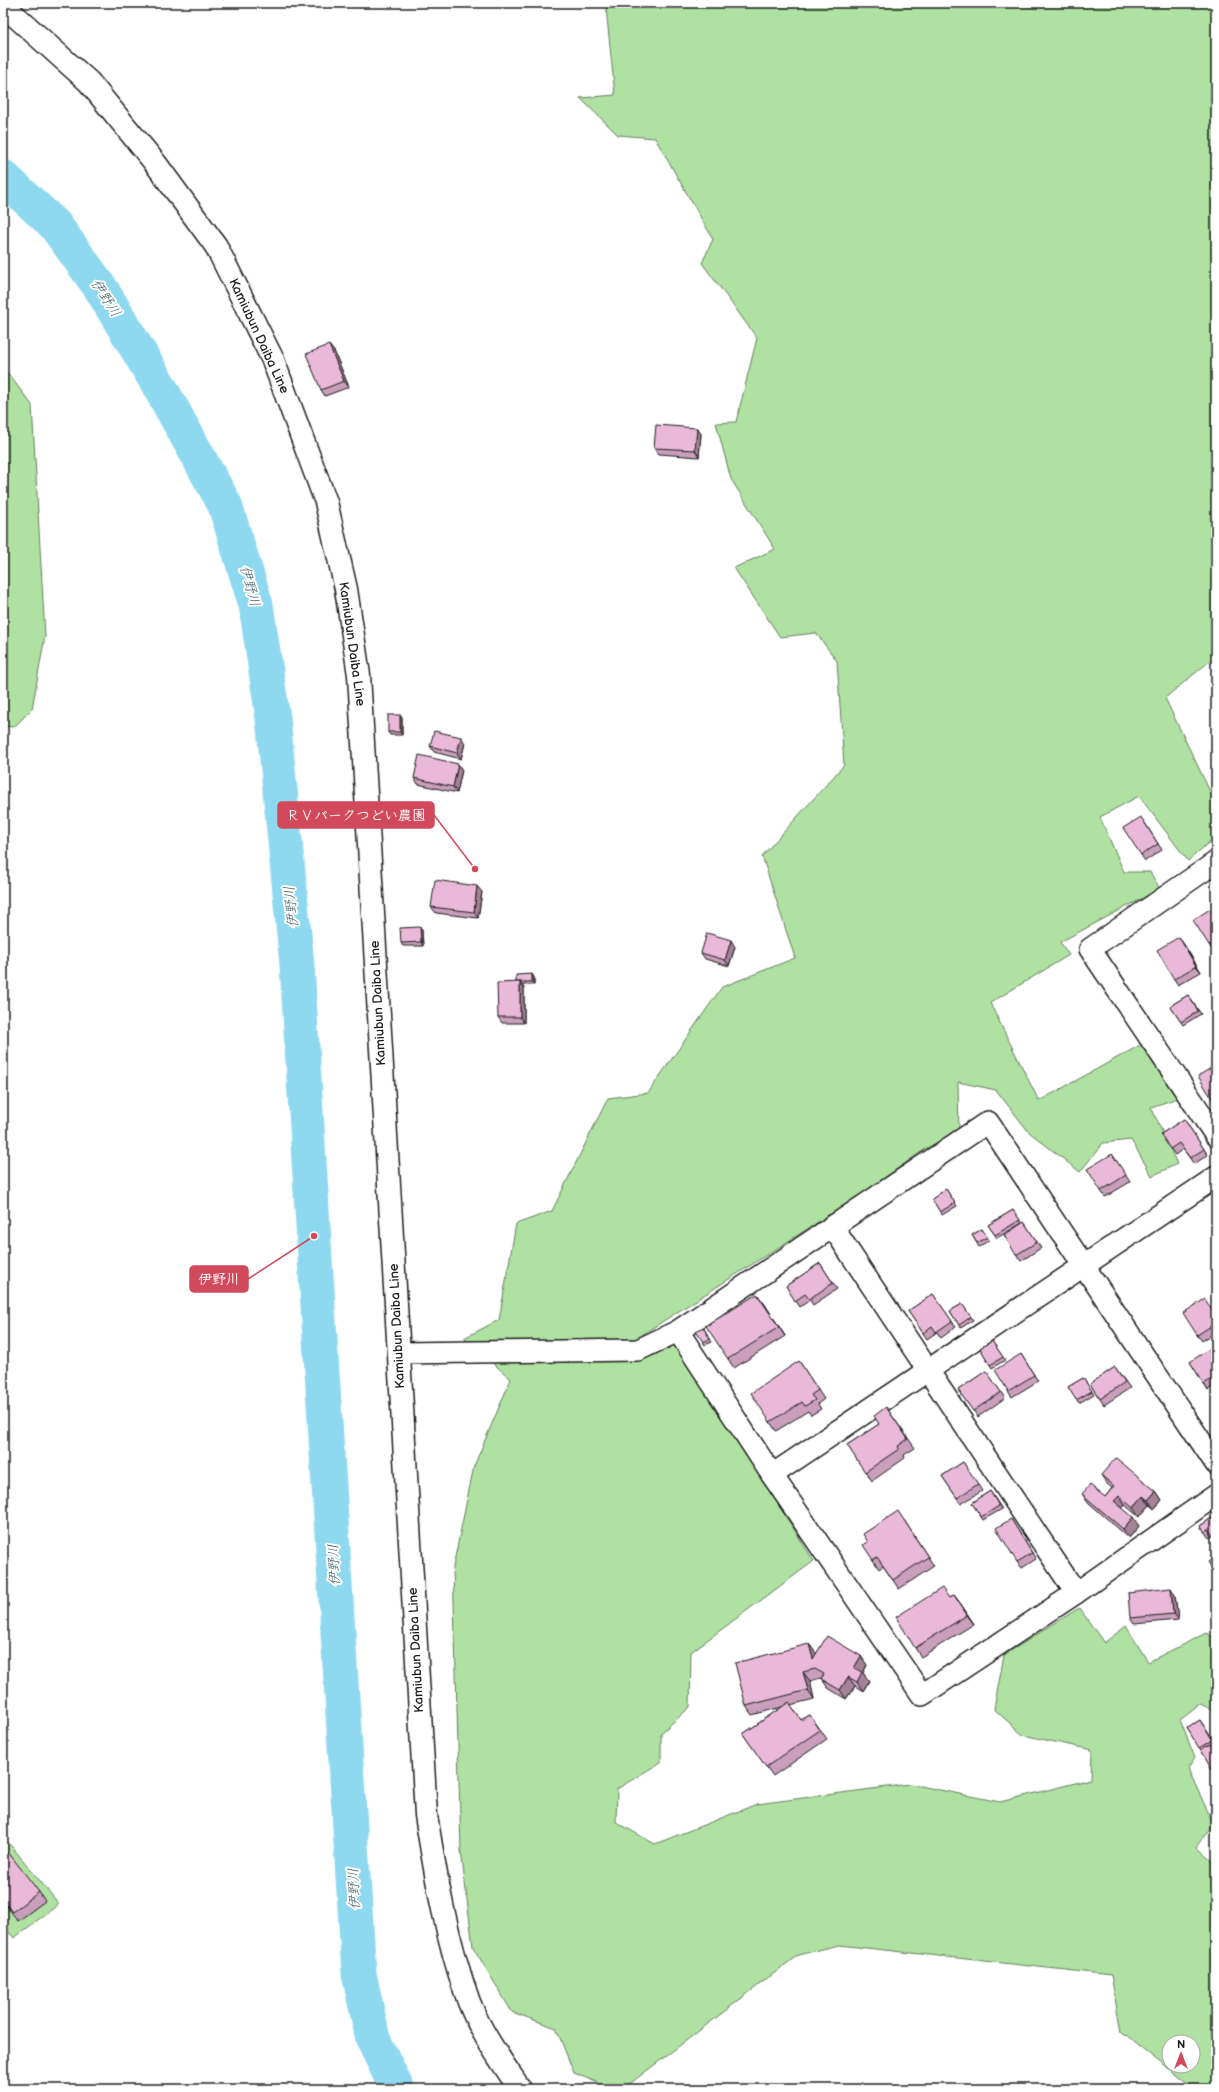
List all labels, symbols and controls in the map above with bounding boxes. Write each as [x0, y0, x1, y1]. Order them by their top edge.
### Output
water label: 伊野川 [87, 276, 125, 320]
street label: Kamiubun Daiba Line [225, 276, 293, 396]
water label: 伊野川 [236, 563, 264, 609]
street label: Kamiubun Daiba Line [335, 581, 369, 707]
callout: ＲＶパークつどい農園 [278, 802, 434, 828]
text: ＲＶパークつどい農園 [286, 807, 426, 824]
water label: 伊野川 [280, 885, 302, 929]
street label: Kamiubun Daiba Line [367, 940, 389, 1066]
street label: Kamiubun Daiba Line [386, 1263, 408, 1389]
callout: 伊野川 [190, 1266, 248, 1292]
text: 伊野川 [198, 1271, 240, 1288]
water label: 伊野川 [324, 1544, 344, 1586]
street label: Kamiubun Daiba Line [405, 1587, 427, 1713]
water label: 伊野川 [344, 1868, 364, 1910]
north arrow [1161, 2034, 1201, 2074]
text: N [1177, 2038, 1185, 2051]

